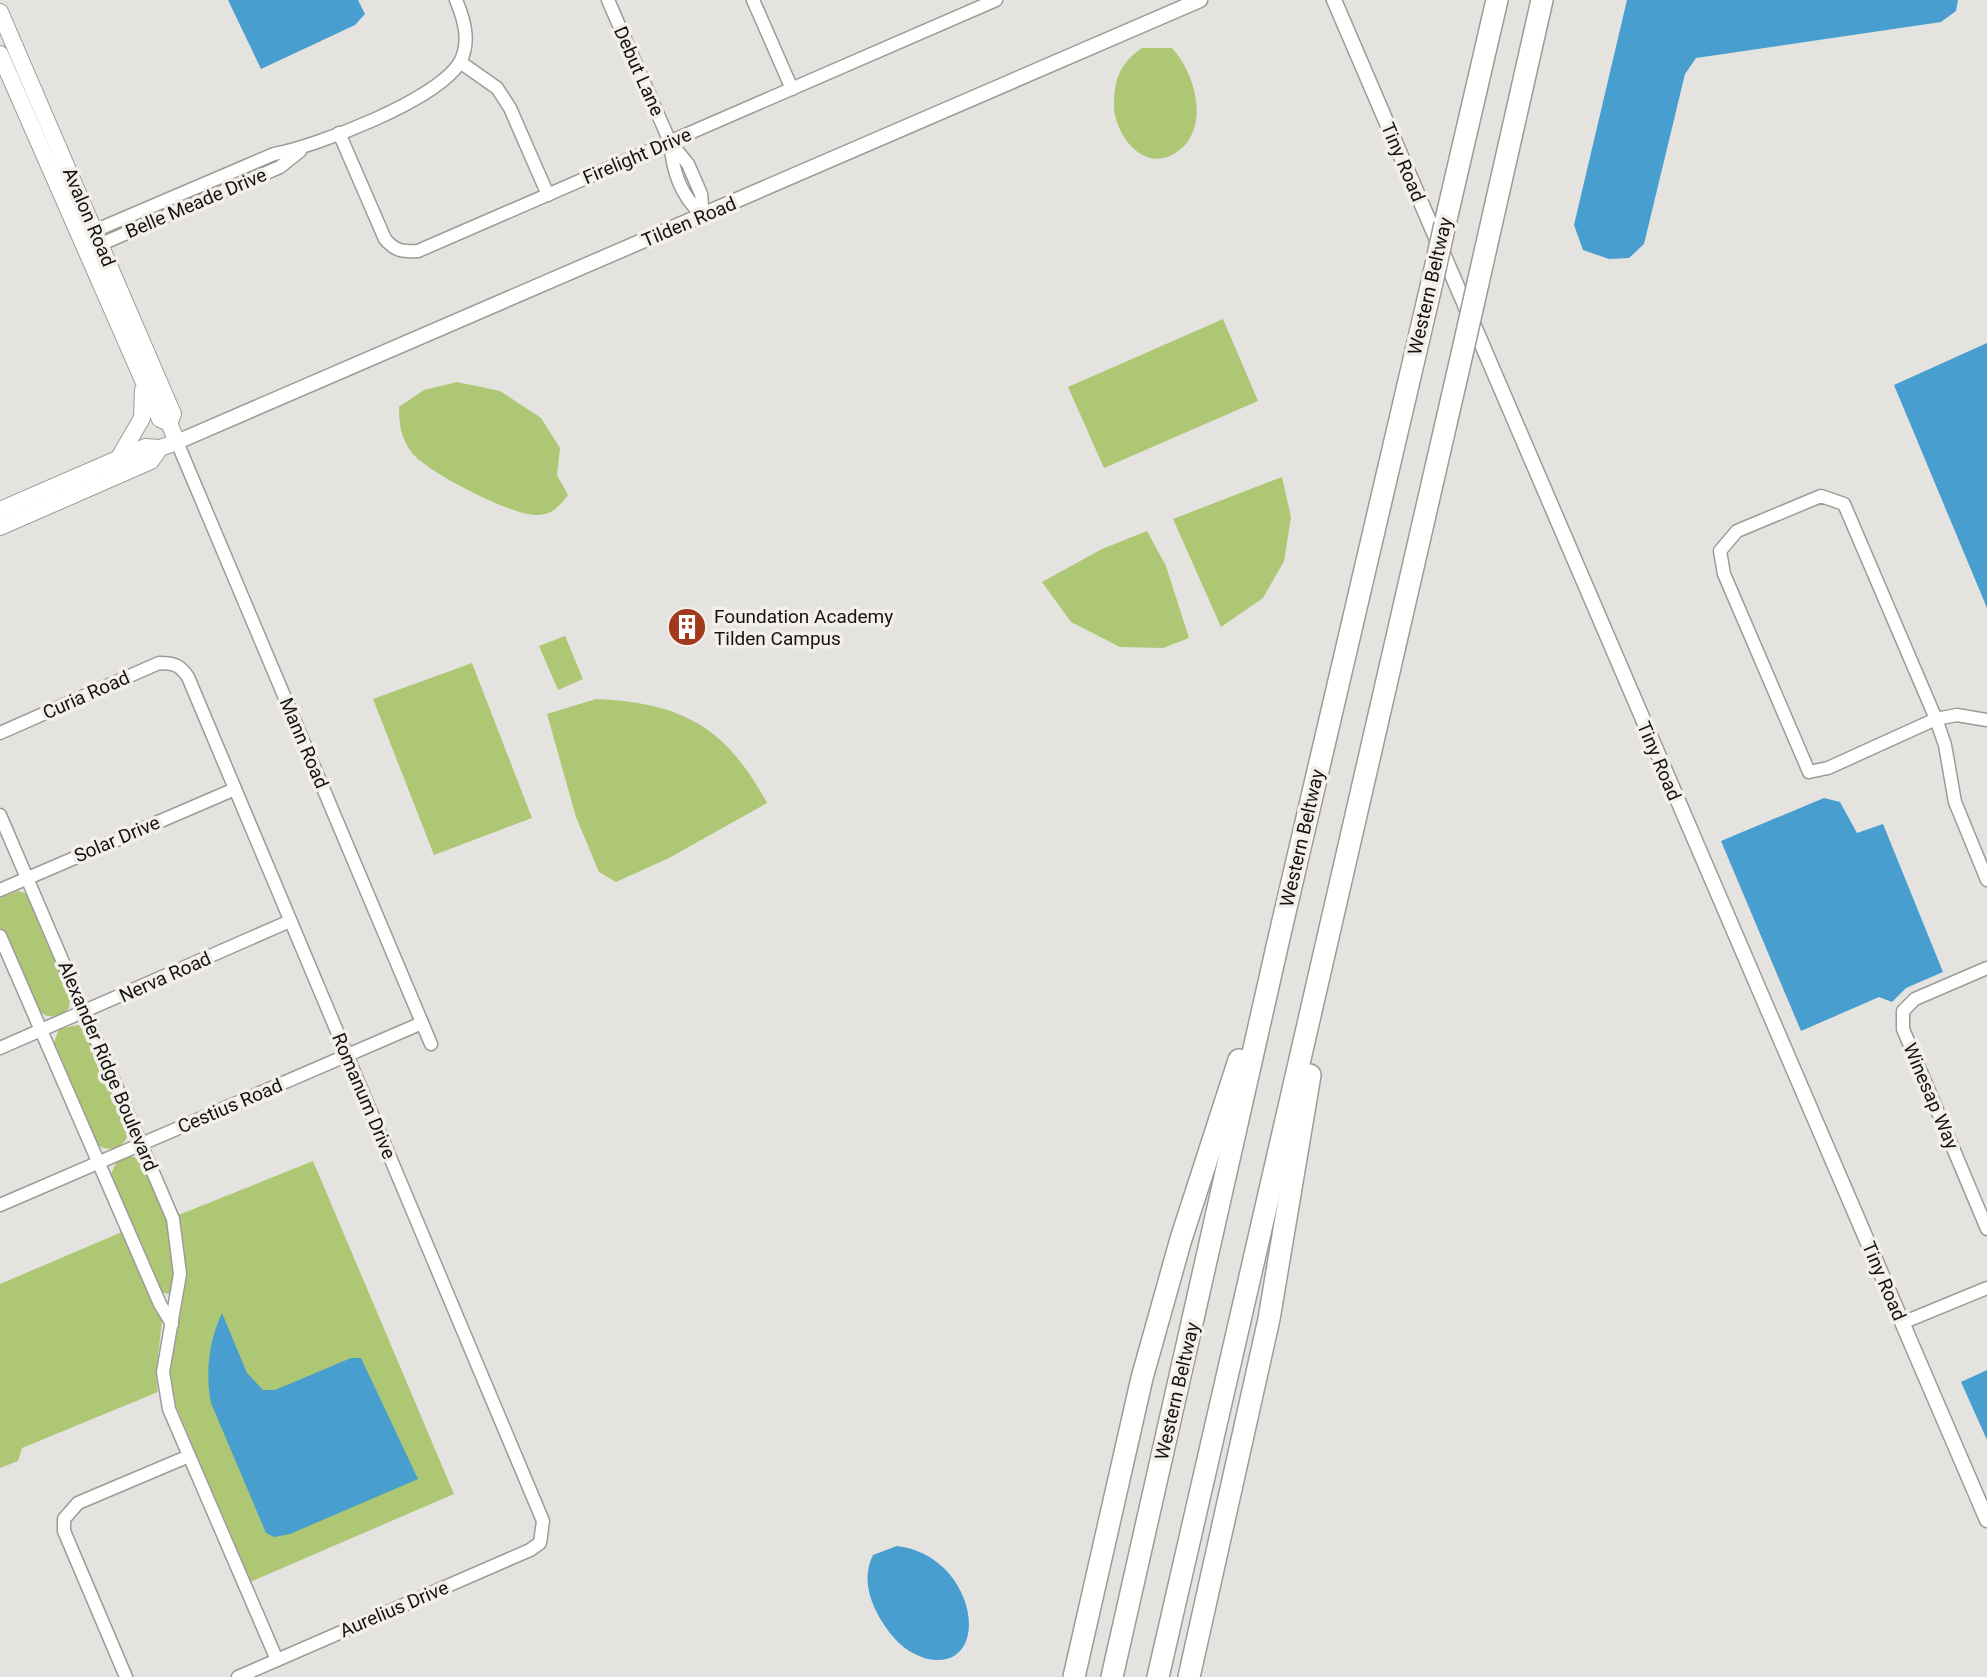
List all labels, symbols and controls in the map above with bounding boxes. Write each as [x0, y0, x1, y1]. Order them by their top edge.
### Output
street label: Debut Lane [609, 23, 669, 119]
street label: Tiny Road [1376, 119, 1430, 205]
street label: Firelight Drive [579, 123, 695, 189]
street label: Belle Meade Drive [122, 163, 270, 243]
street label: Avalon Road [58, 164, 120, 270]
street label: Tilden Road [638, 192, 740, 252]
street label: Western Beltway [1403, 215, 1457, 357]
place label: Foundation Academy Tilden Campus [714, 605, 893, 650]
building icon: Foundation Academy Tilden Campus [666, 606, 708, 648]
street label: Curia Road [39, 666, 133, 724]
street label: Mann Road [275, 694, 333, 792]
street label: Tiny Road [1632, 718, 1686, 804]
street label: Western Beltway [1275, 767, 1329, 909]
street label: Solar Drive [71, 811, 163, 867]
street label: Nerva Road [116, 947, 214, 1007]
street label: Alexander Ridge Boulevard [53, 958, 163, 1174]
street label: Romanum Drive [327, 1030, 401, 1162]
street label: Winesap Way [1898, 1039, 1964, 1153]
street label: Cestius Road [174, 1074, 286, 1138]
street label: Tiny Road [1857, 1238, 1911, 1324]
street label: Western Beltway [1150, 1320, 1204, 1462]
street label: Aurelius Drive [336, 1576, 452, 1642]

